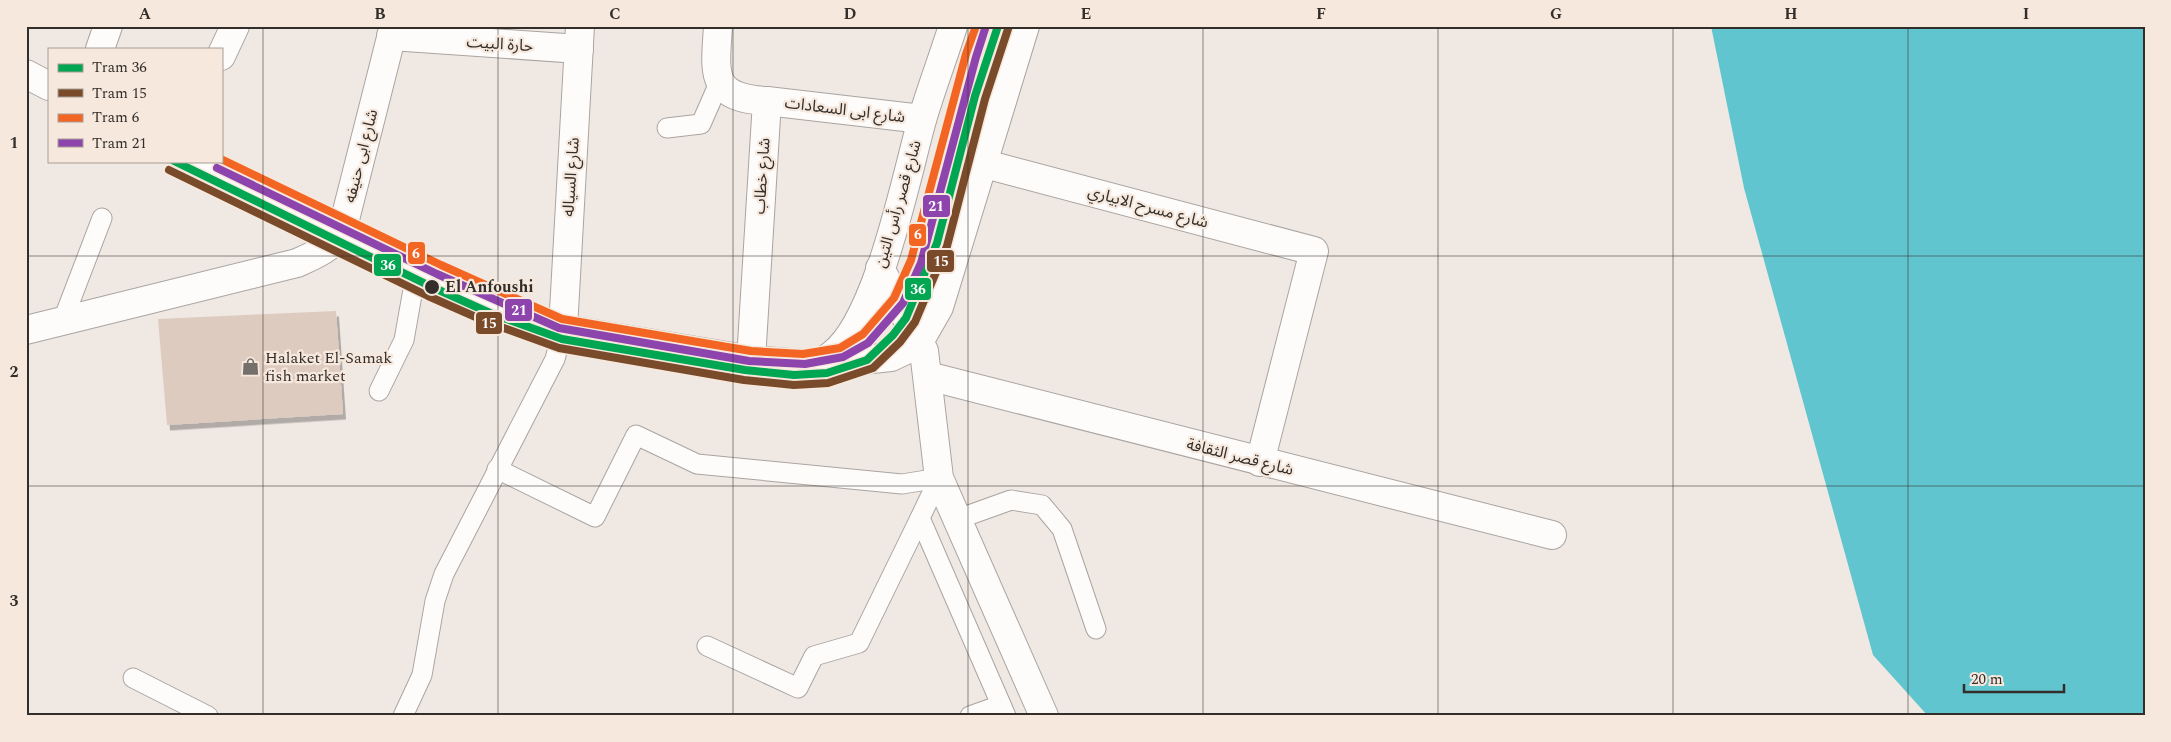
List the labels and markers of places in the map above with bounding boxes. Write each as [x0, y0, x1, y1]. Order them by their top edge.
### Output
place label: El Anfoushi [445, 275, 534, 299]
marker: El Anfoushi [423, 278, 441, 296]
place label: Halaket El-Samak fish market [265, 346, 392, 388]
shop icon: Halaket El-Samak fish market [241, 357, 261, 377]

